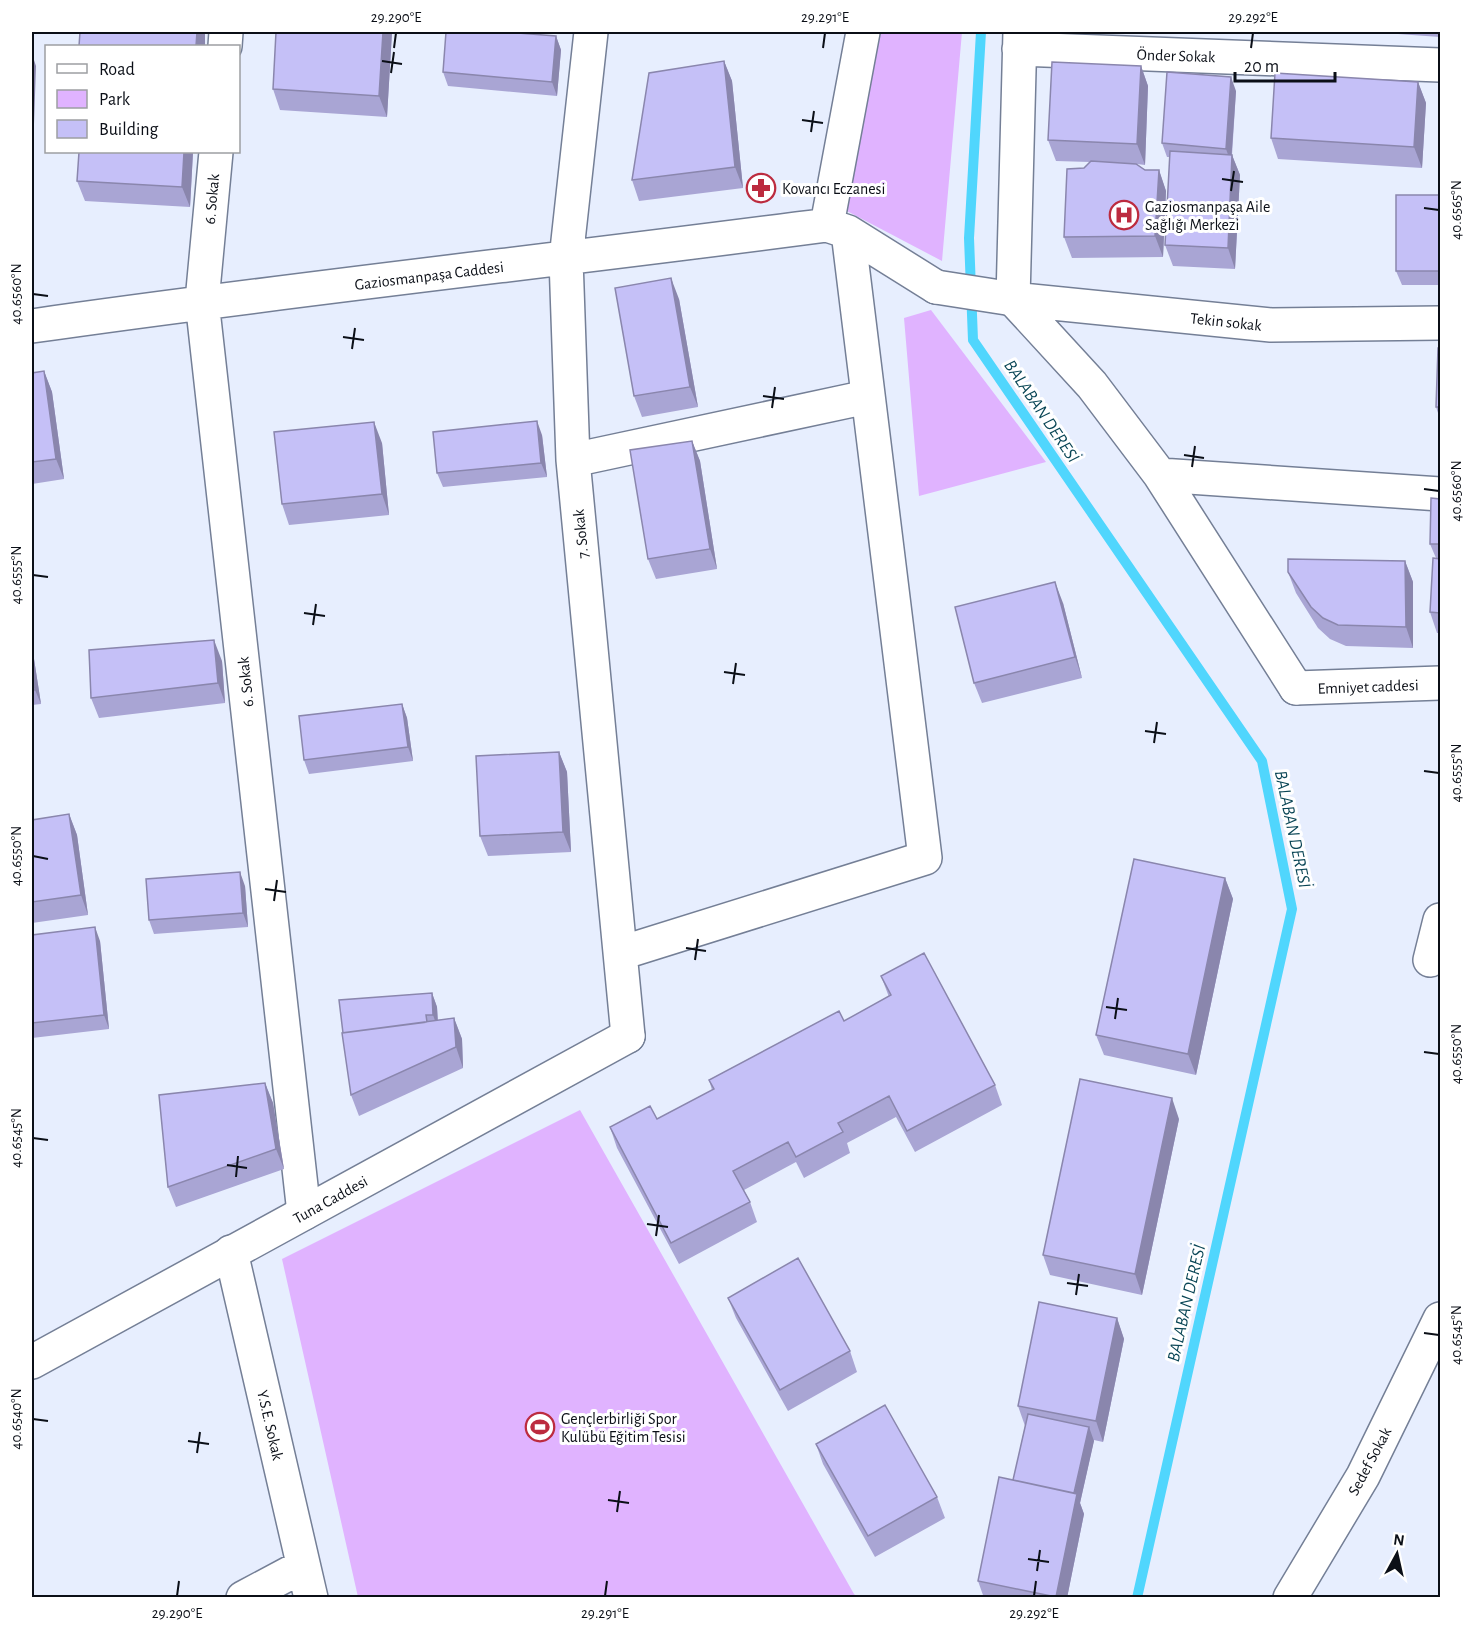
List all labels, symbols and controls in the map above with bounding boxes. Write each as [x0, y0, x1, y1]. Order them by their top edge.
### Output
text: 29.290°E [371, 10, 421, 25]
text: 29.291°E [801, 10, 849, 25]
text: 29.292°E [1228, 10, 1278, 25]
legend [45, 45, 240, 153]
street label: Önder Sokak [1136, 45, 1216, 65]
scale bar [1235, 45, 1336, 83]
text: 20 m [1244, 58, 1279, 76]
text: Road [99, 61, 135, 79]
text: Park [99, 91, 131, 109]
text: Building [99, 121, 159, 139]
street label: 6. Sokak [202, 172, 222, 225]
pharmacy icon: Kovancı Eczanesi [745, 172, 777, 204]
text: 40.6565°N [1449, 180, 1464, 240]
place label: Kovancı Eczanesi [782, 181, 885, 197]
hospital icon: Gaziosmanpaşa Aile Sağlığı Merkezi [1108, 199, 1140, 231]
place label: Gaziosmanpaşa Aile Sağlığı Merkezi [1145, 199, 1270, 233]
street label: Gaziosmanpaşa Caddesi [354, 259, 505, 293]
text: 40.6560°N [9, 263, 24, 325]
street label: Tekin sokak [1189, 310, 1263, 334]
water label: BALABAN DERESİ [1000, 356, 1084, 466]
text: 40.6560°N [1449, 460, 1464, 522]
street label: 7. Sokak [570, 508, 592, 559]
text: 40.6555°N [9, 545, 24, 605]
street label: 6. Sokak [235, 655, 257, 708]
street label: Emniyet caddesi [1317, 677, 1419, 698]
text: 40.6555°N [1449, 743, 1464, 803]
water label: BALABAN DERESİ [1271, 768, 1315, 890]
text: 40.6550°N [9, 826, 24, 886]
text: 40.6550°N [1449, 1024, 1464, 1084]
text: 40.6545°N [9, 1108, 24, 1168]
street label: Tuna Caddesi [291, 1173, 370, 1227]
water label: BALABAN DERESİ [1163, 1242, 1209, 1364]
text: 40.6545°N [1449, 1305, 1464, 1365]
text: 40.6540°N [9, 1388, 24, 1450]
street label: Y.S.E. Sokak [254, 1389, 286, 1463]
sports icon: Gençlerbirliği Spor Kulübü Eğitim Tesisi [524, 1411, 556, 1443]
place label: Gençlerbirliği Spor Kulübü Eğitim Tesisi [561, 1411, 686, 1445]
street label: Sedef Sokak [1345, 1424, 1395, 1498]
north arrow [1367, 1524, 1427, 1584]
text: N [1392, 1531, 1406, 1549]
text: 29.290°E [152, 1606, 202, 1621]
text: 29.291°E [581, 1606, 629, 1621]
text: 29.292°E [1009, 1606, 1059, 1621]

